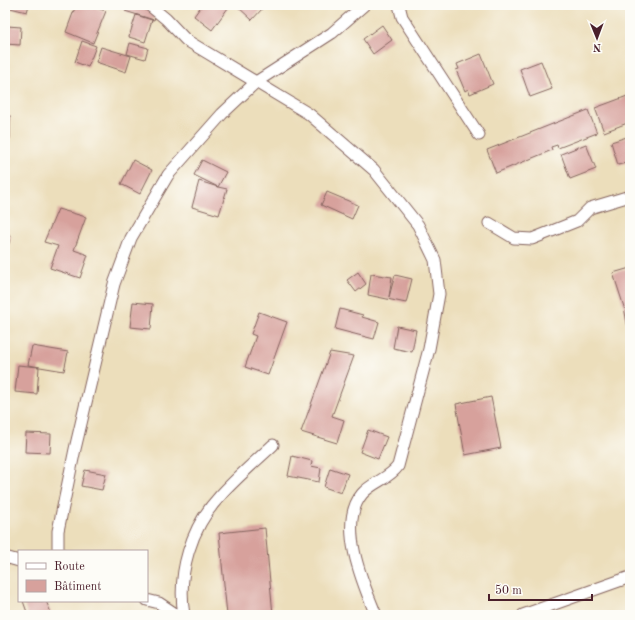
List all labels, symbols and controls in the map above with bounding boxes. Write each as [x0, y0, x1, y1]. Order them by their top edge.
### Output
north arrow [577, 18, 617, 58]
text: N [592, 41, 601, 52]
legend [18, 550, 148, 602]
text: Route [54, 561, 85, 573]
scale bar [489, 576, 592, 602]
text: Bâtiment [54, 581, 101, 593]
text: 50 m [495, 584, 522, 597]

